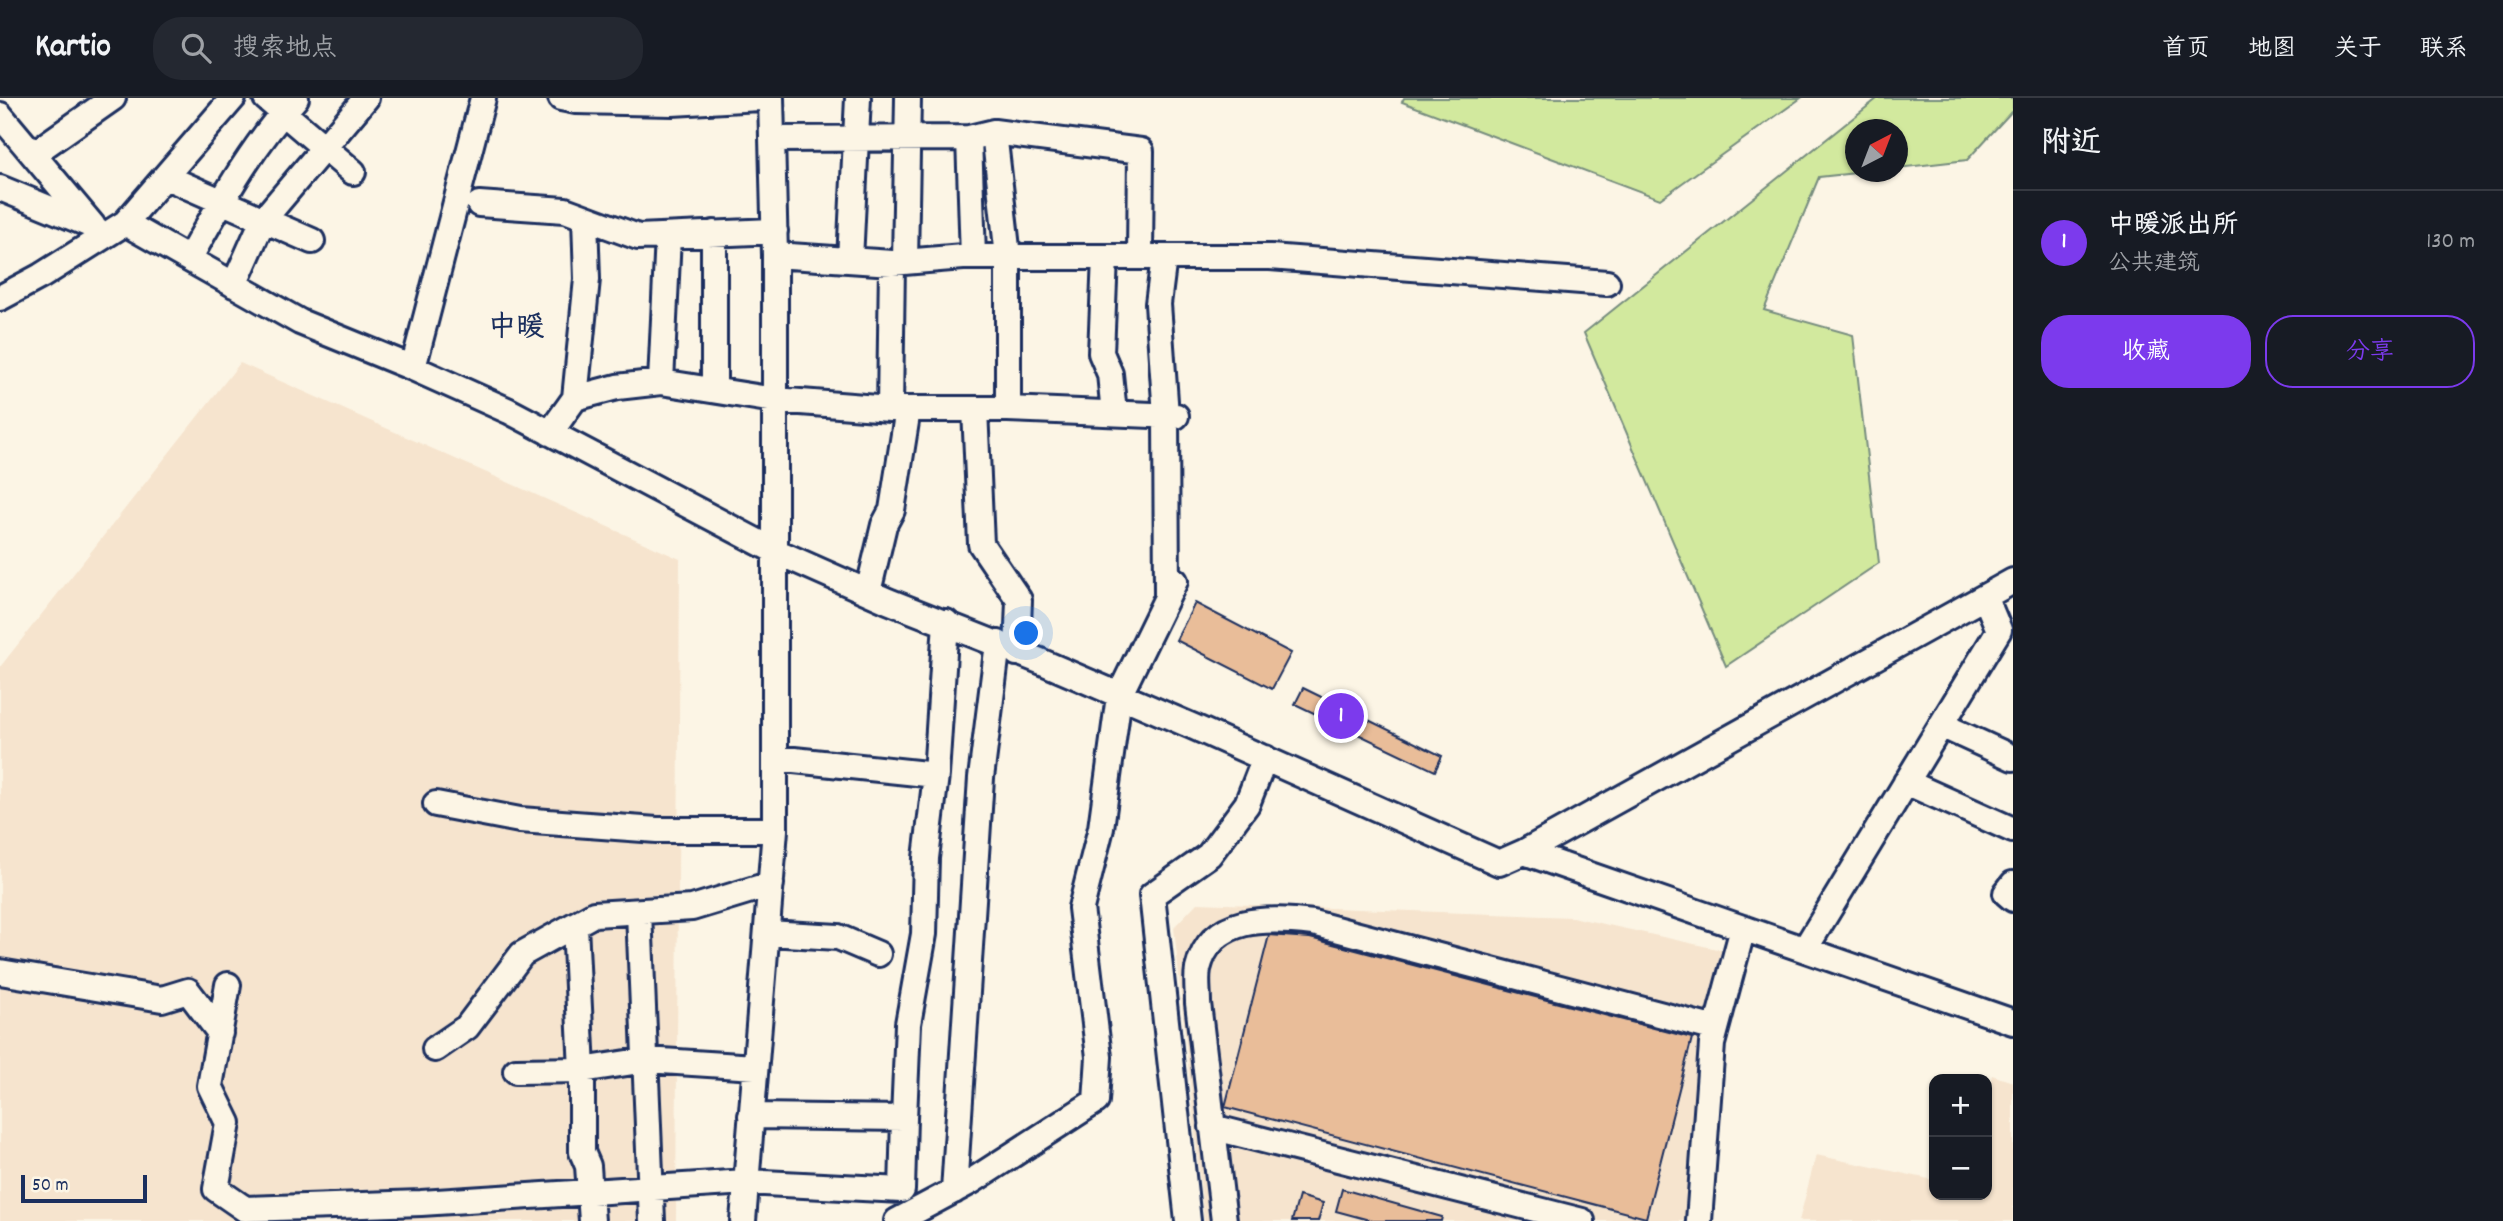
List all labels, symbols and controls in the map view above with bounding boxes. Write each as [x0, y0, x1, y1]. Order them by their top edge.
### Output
search box [153, 17, 643, 80]
text: Kartio [35, 25, 111, 72]
icon: search [177, 29, 215, 67]
text: 搜索地点 [233, 31, 337, 68]
text: 首页 [2162, 33, 2210, 67]
text: 地图 [2248, 33, 2296, 67]
text: 关于 [2334, 33, 2382, 67]
text: 联系 [2420, 33, 2468, 67]
north arrow [1845, 119, 1908, 182]
text: 附近 [2041, 124, 2101, 167]
text: 中暖派出所 [2108, 208, 2238, 245]
text: 1 [2061, 226, 2067, 259]
text: 130 m [2426, 226, 2475, 259]
text: 公共建筑 [2108, 248, 2200, 281]
district label: 中暖 [488, 310, 544, 350]
button: 收藏 [2041, 315, 2251, 388]
button: 分享 [2265, 315, 2475, 388]
your location [1009, 616, 1043, 650]
pin: 1 [1318, 690, 1364, 742]
map controls [1929, 1074, 1992, 1200]
button: + [1929, 1074, 1992, 1137]
button: − [1929, 1137, 1992, 1200]
scale bar [21, 1172, 147, 1204]
text: 50 m [32, 1173, 69, 1200]

